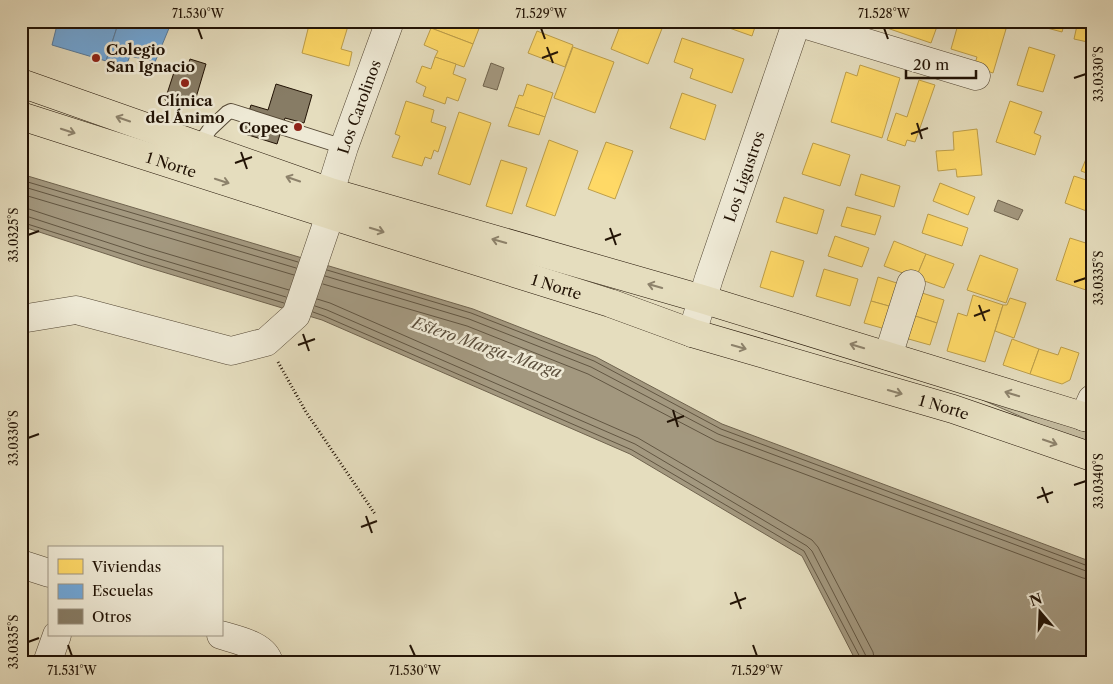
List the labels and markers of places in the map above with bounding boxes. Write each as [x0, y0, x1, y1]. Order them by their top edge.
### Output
place label: Colegio San Ignacio [106, 40, 195, 76]
marker: Colegio San Ignacio [90, 52, 102, 64]
marker: Clínica del Ánimo [179, 77, 191, 89]
place label: Clínica del Ánimo [145, 91, 225, 127]
place label: Copec [239, 118, 288, 137]
marker: Copec [292, 121, 304, 133]

